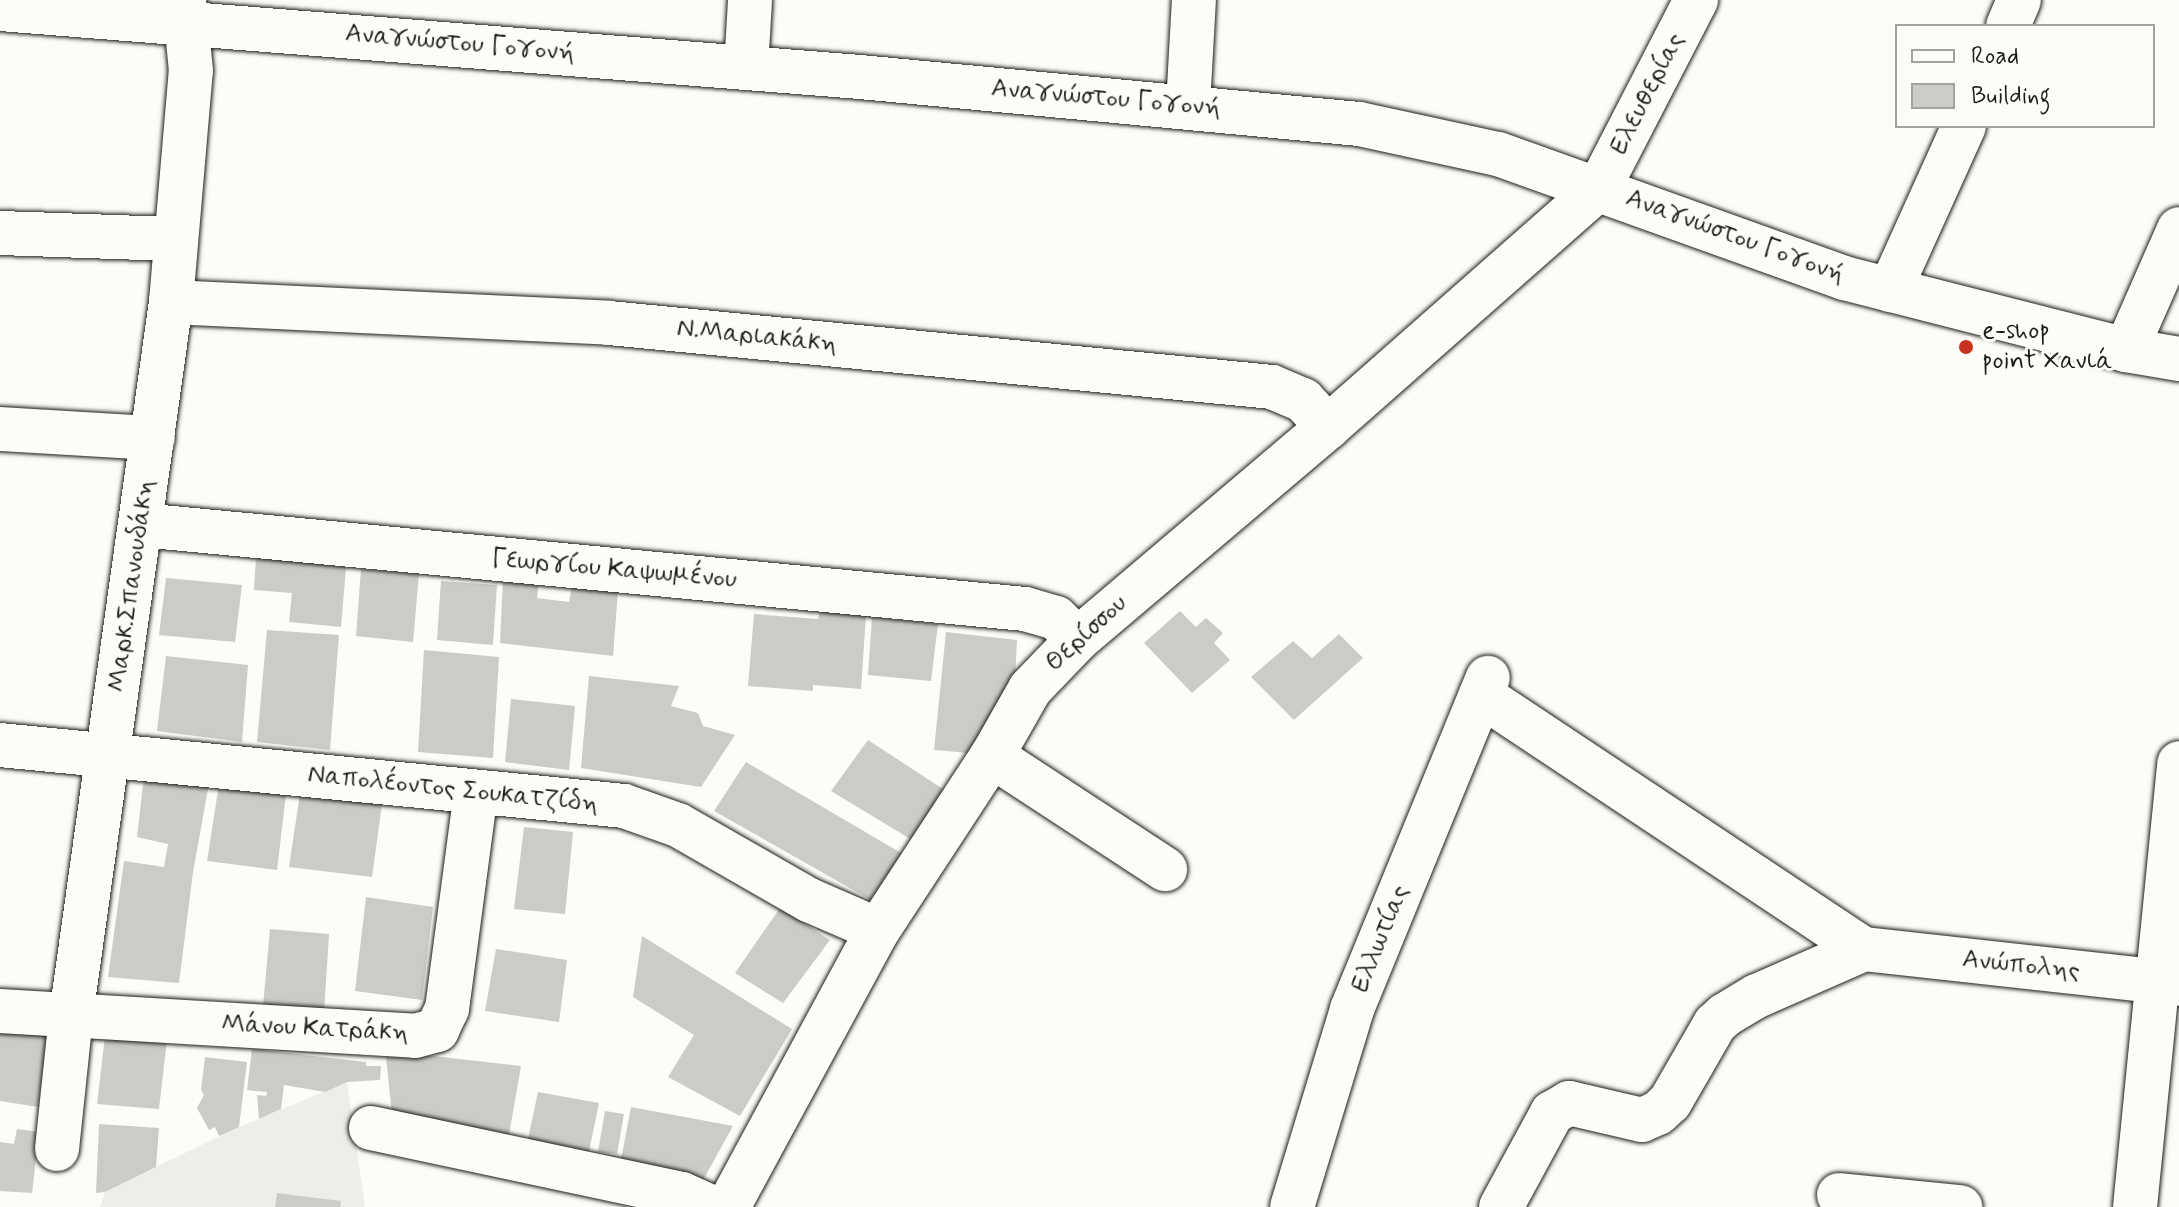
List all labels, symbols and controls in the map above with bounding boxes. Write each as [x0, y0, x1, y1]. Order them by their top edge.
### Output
street label: Αναγνώστου Γογονή [344, 18, 576, 70]
legend [1895, 24, 2155, 128]
street label: Ελευθερίας [1604, 28, 1692, 160]
text: Road [1971, 41, 2019, 72]
street label: Αναγνώστου Γογονή [990, 73, 1222, 125]
text: Building [1971, 81, 2051, 112]
street label: Αναγνώστου Γογονή [1621, 183, 1849, 291]
street label: Ν.Μαριακάκη [675, 313, 839, 361]
place label: e-shop point Χανιά [1982, 316, 2112, 378]
marker: e-shop point Χανιά [1957, 338, 1975, 356]
street label: Μαρκ.Σπανουδάκη [102, 478, 162, 694]
street label: Γεωργίου Καψωμένου [490, 544, 738, 596]
street label: Θερίσσου [1040, 589, 1134, 679]
street label: Ναπολέοντος Σουκατζίδη [306, 759, 600, 821]
street label: Ελλωτίας [1345, 881, 1417, 997]
street label: Ανώπολης [1961, 944, 2081, 988]
street label: Μάνου Κατράκη [221, 1009, 409, 1049]

